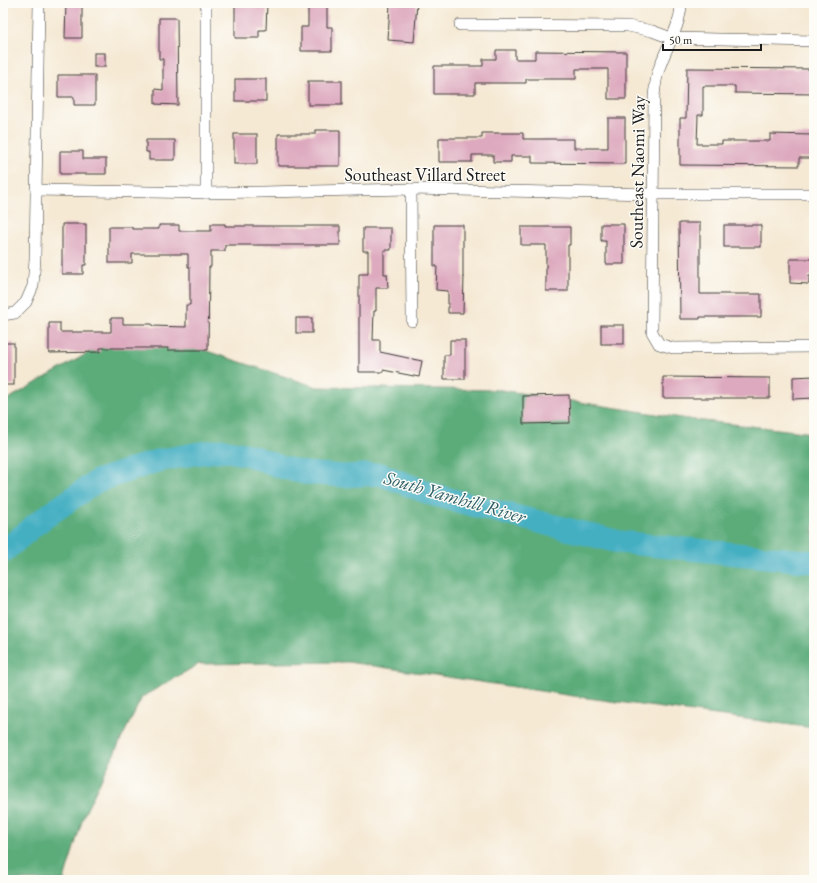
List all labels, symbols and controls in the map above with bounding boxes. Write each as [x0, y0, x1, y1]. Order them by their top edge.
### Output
scale bar [663, 26, 761, 52]
text: 50 m [669, 32, 693, 48]
street label: Southeast Naomi Way [624, 95, 650, 249]
street label: Southeast Villard Street [344, 163, 506, 186]
water label: South Yamhill River [380, 465, 529, 529]

